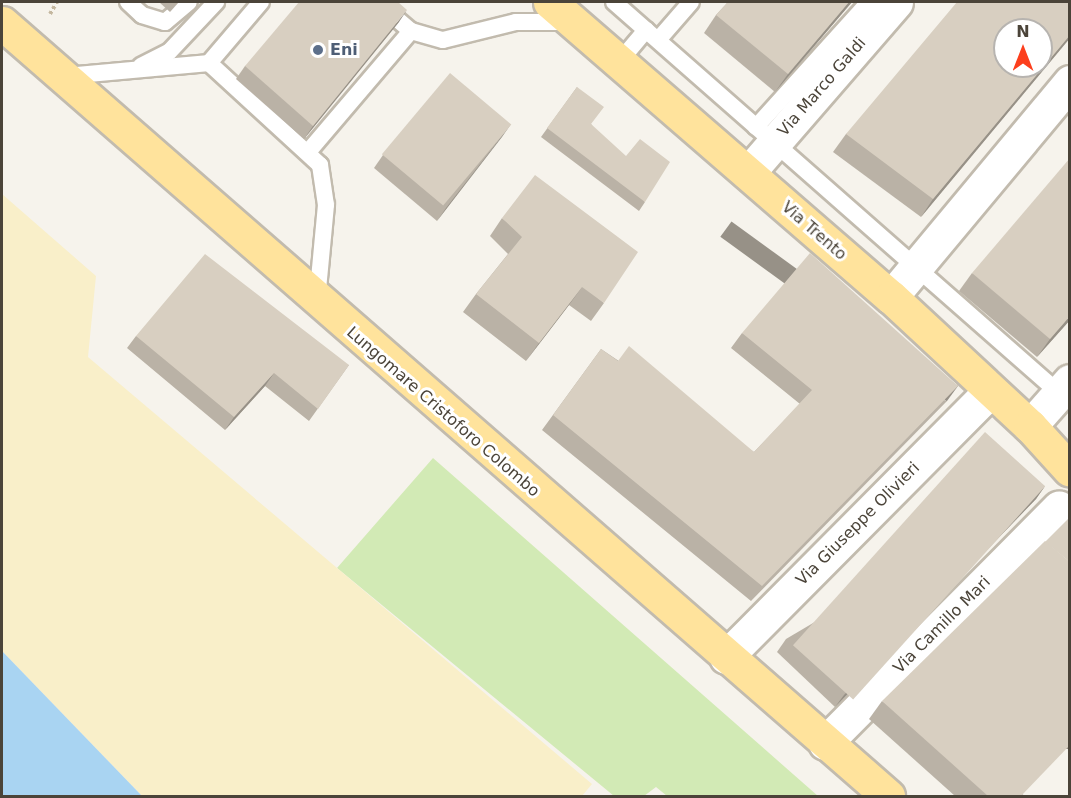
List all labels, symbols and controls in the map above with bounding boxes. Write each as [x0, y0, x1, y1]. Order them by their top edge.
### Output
north arrow [993, 18, 1053, 78]
text: N [1016, 22, 1030, 41]
street label: Via Marco Galdi [774, 34, 870, 140]
place label: Eni [330, 40, 358, 60]
marker: Eni [311, 43, 325, 57]
street label: Via Trento [778, 198, 850, 264]
street label: Lungomare Cristoforo Colombo [343, 323, 543, 501]
street label: Via Giuseppe Olivieri [792, 458, 924, 590]
street label: Via Camillo Mari [889, 572, 995, 678]

